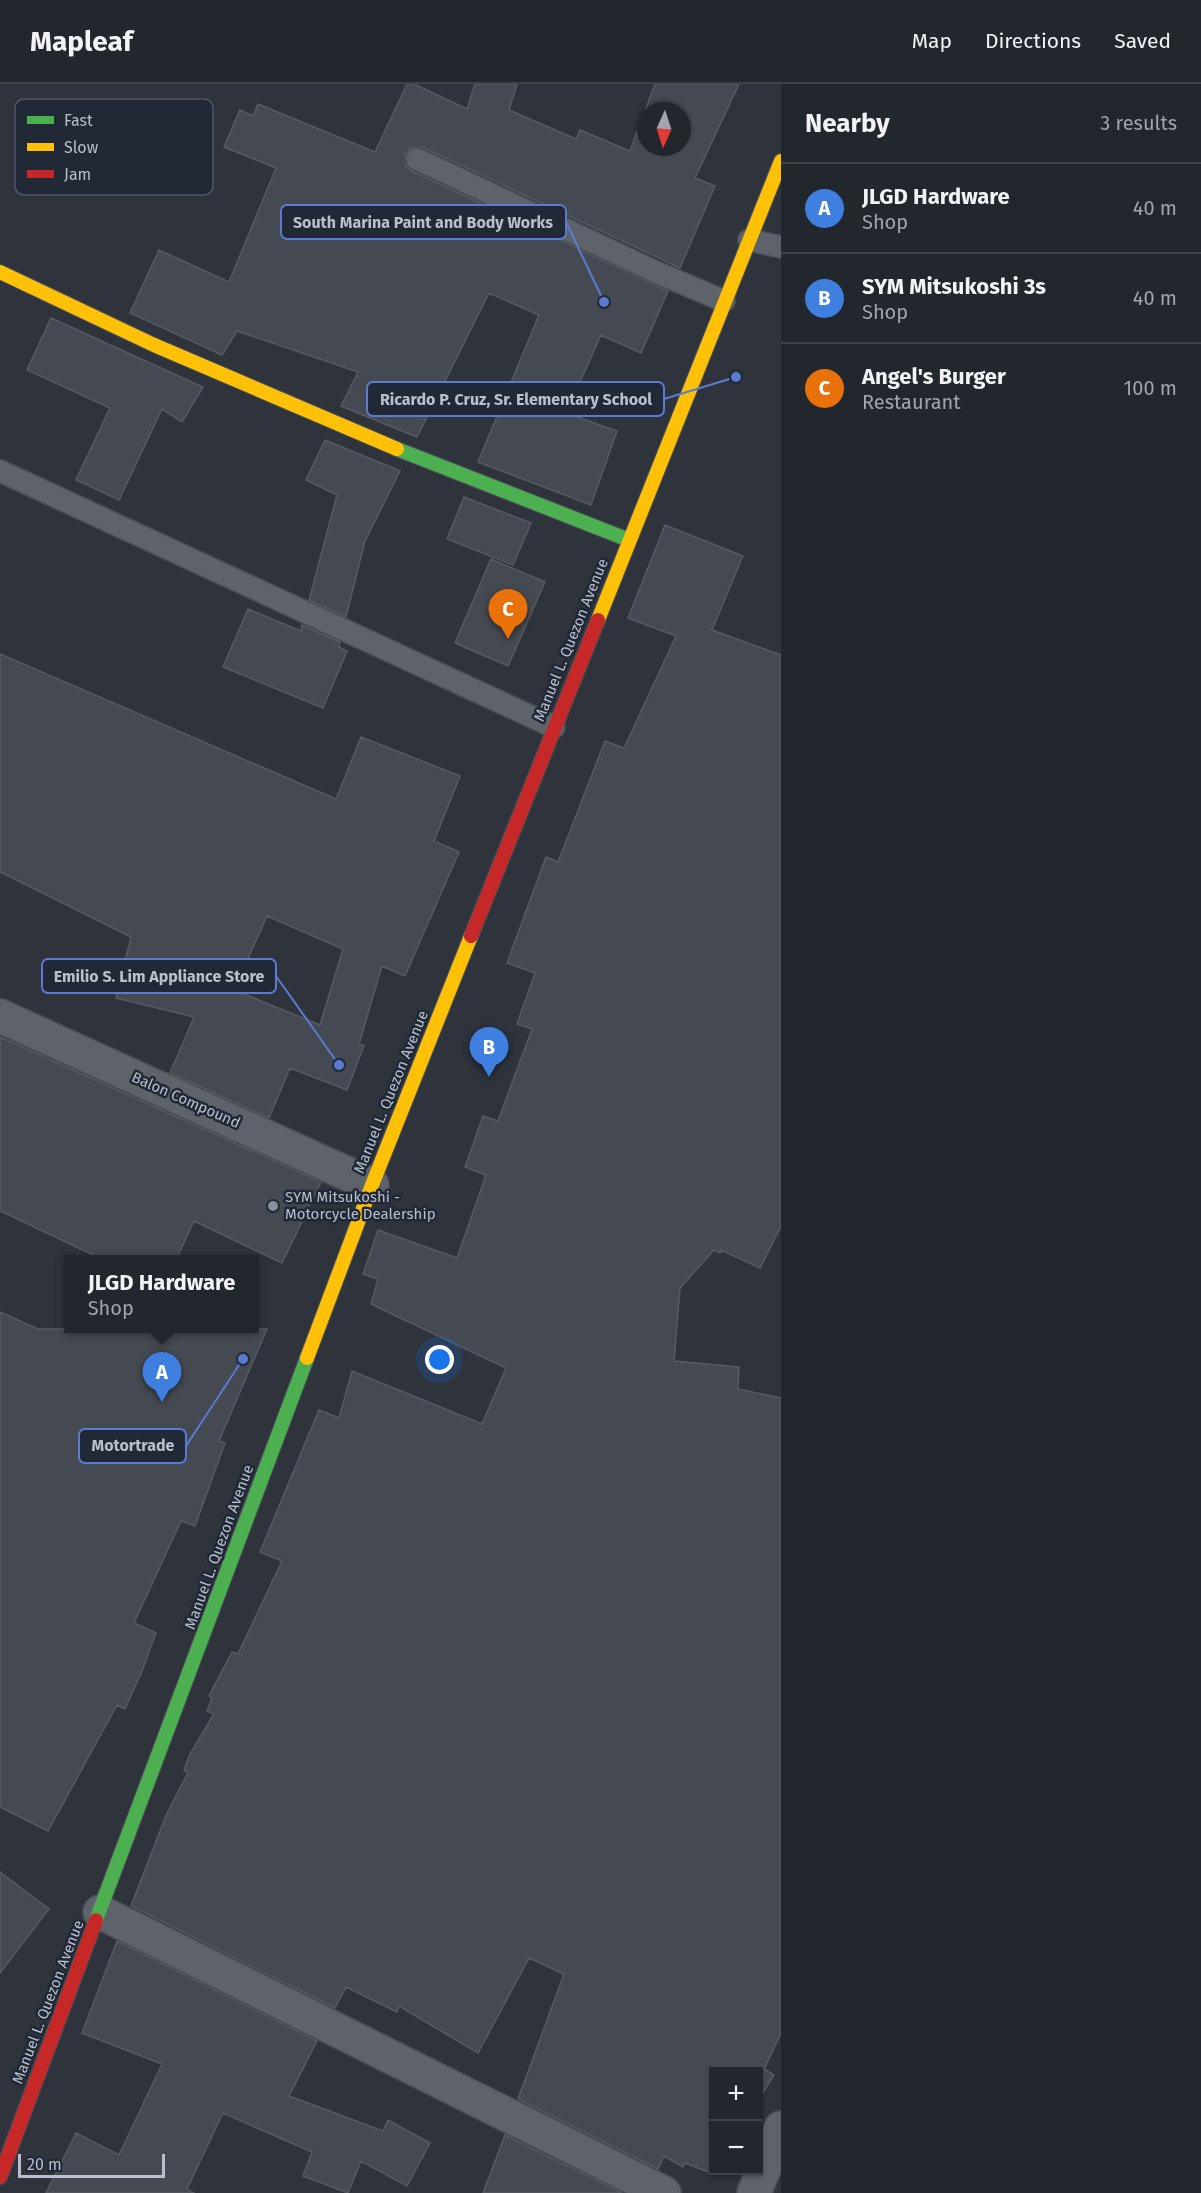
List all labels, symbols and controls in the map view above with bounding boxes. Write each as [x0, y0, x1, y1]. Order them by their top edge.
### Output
text: Mapleaf [30, 25, 133, 58]
text: Map [912, 28, 952, 54]
text: Directions [985, 28, 1081, 54]
text: Saved [1114, 28, 1171, 54]
legend [15, 99, 213, 195]
north arrow [637, 102, 691, 156]
text: Nearby [805, 108, 890, 139]
text: Fast [64, 111, 93, 130]
text: 3 results [1100, 111, 1177, 135]
text: Slow [64, 138, 99, 157]
text: Jam [64, 165, 91, 184]
text: JLGD Hardware [862, 183, 1010, 210]
text: A [819, 196, 830, 220]
text: 40 m [1133, 196, 1177, 220]
callout: South Marina Paint and Body Works [281, 205, 566, 239]
text: Shop [862, 210, 908, 234]
text: South Marina Paint and Body Works [293, 213, 553, 232]
text: SYM Mitsukoshi 3s [862, 273, 1046, 300]
text: B [818, 286, 831, 310]
text: 40 m [1133, 286, 1177, 310]
text: Shop [862, 300, 908, 324]
text: Angel's Burger [862, 363, 1006, 390]
text: C [819, 376, 830, 400]
text: 100 m [1124, 376, 1177, 400]
callout: Ricardo P. Cruz, Sr. Elementary School [367, 382, 664, 416]
text: Ricardo P. Cruz, Sr. Elementary School [380, 390, 652, 409]
text: Restaurant [862, 390, 960, 414]
street label: Manuel L. Quezon Avenue [530, 556, 612, 724]
pin: C [488, 590, 528, 639]
callout: Emilio S. Lim Appliance Store [42, 959, 276, 993]
text: Emilio S. Lim Appliance Store [54, 967, 264, 986]
street label: Manuel L. Quezon Avenue [350, 1008, 432, 1176]
pin: B [470, 1028, 508, 1077]
street label: Balon Compound [129, 1068, 243, 1132]
place label: SYM Mitsukoshi - Motorcycle Dealership [285, 1188, 436, 1223]
marker: SYM Mitsukoshi - Motorcycle Dealership [266, 1199, 280, 1213]
popup [64, 1255, 259, 1333]
text: JLGD Hardware [88, 1269, 235, 1296]
text: Shop [88, 1296, 134, 1320]
your location [425, 1345, 454, 1374]
pin: A [142, 1352, 182, 1402]
callout: Motortrade [79, 1429, 186, 1463]
text: Motortrade [92, 1436, 175, 1455]
street label: Manuel L. Quezon Avenue [181, 1462, 257, 1632]
street label: Manuel L. Quezon Avenue [8, 1918, 88, 2086]
map controls [709, 2067, 763, 2175]
button: + [709, 2067, 763, 2121]
button: − [709, 2121, 763, 2175]
scale bar [18, 2151, 165, 2178]
text: 20 m [27, 2155, 62, 2174]

